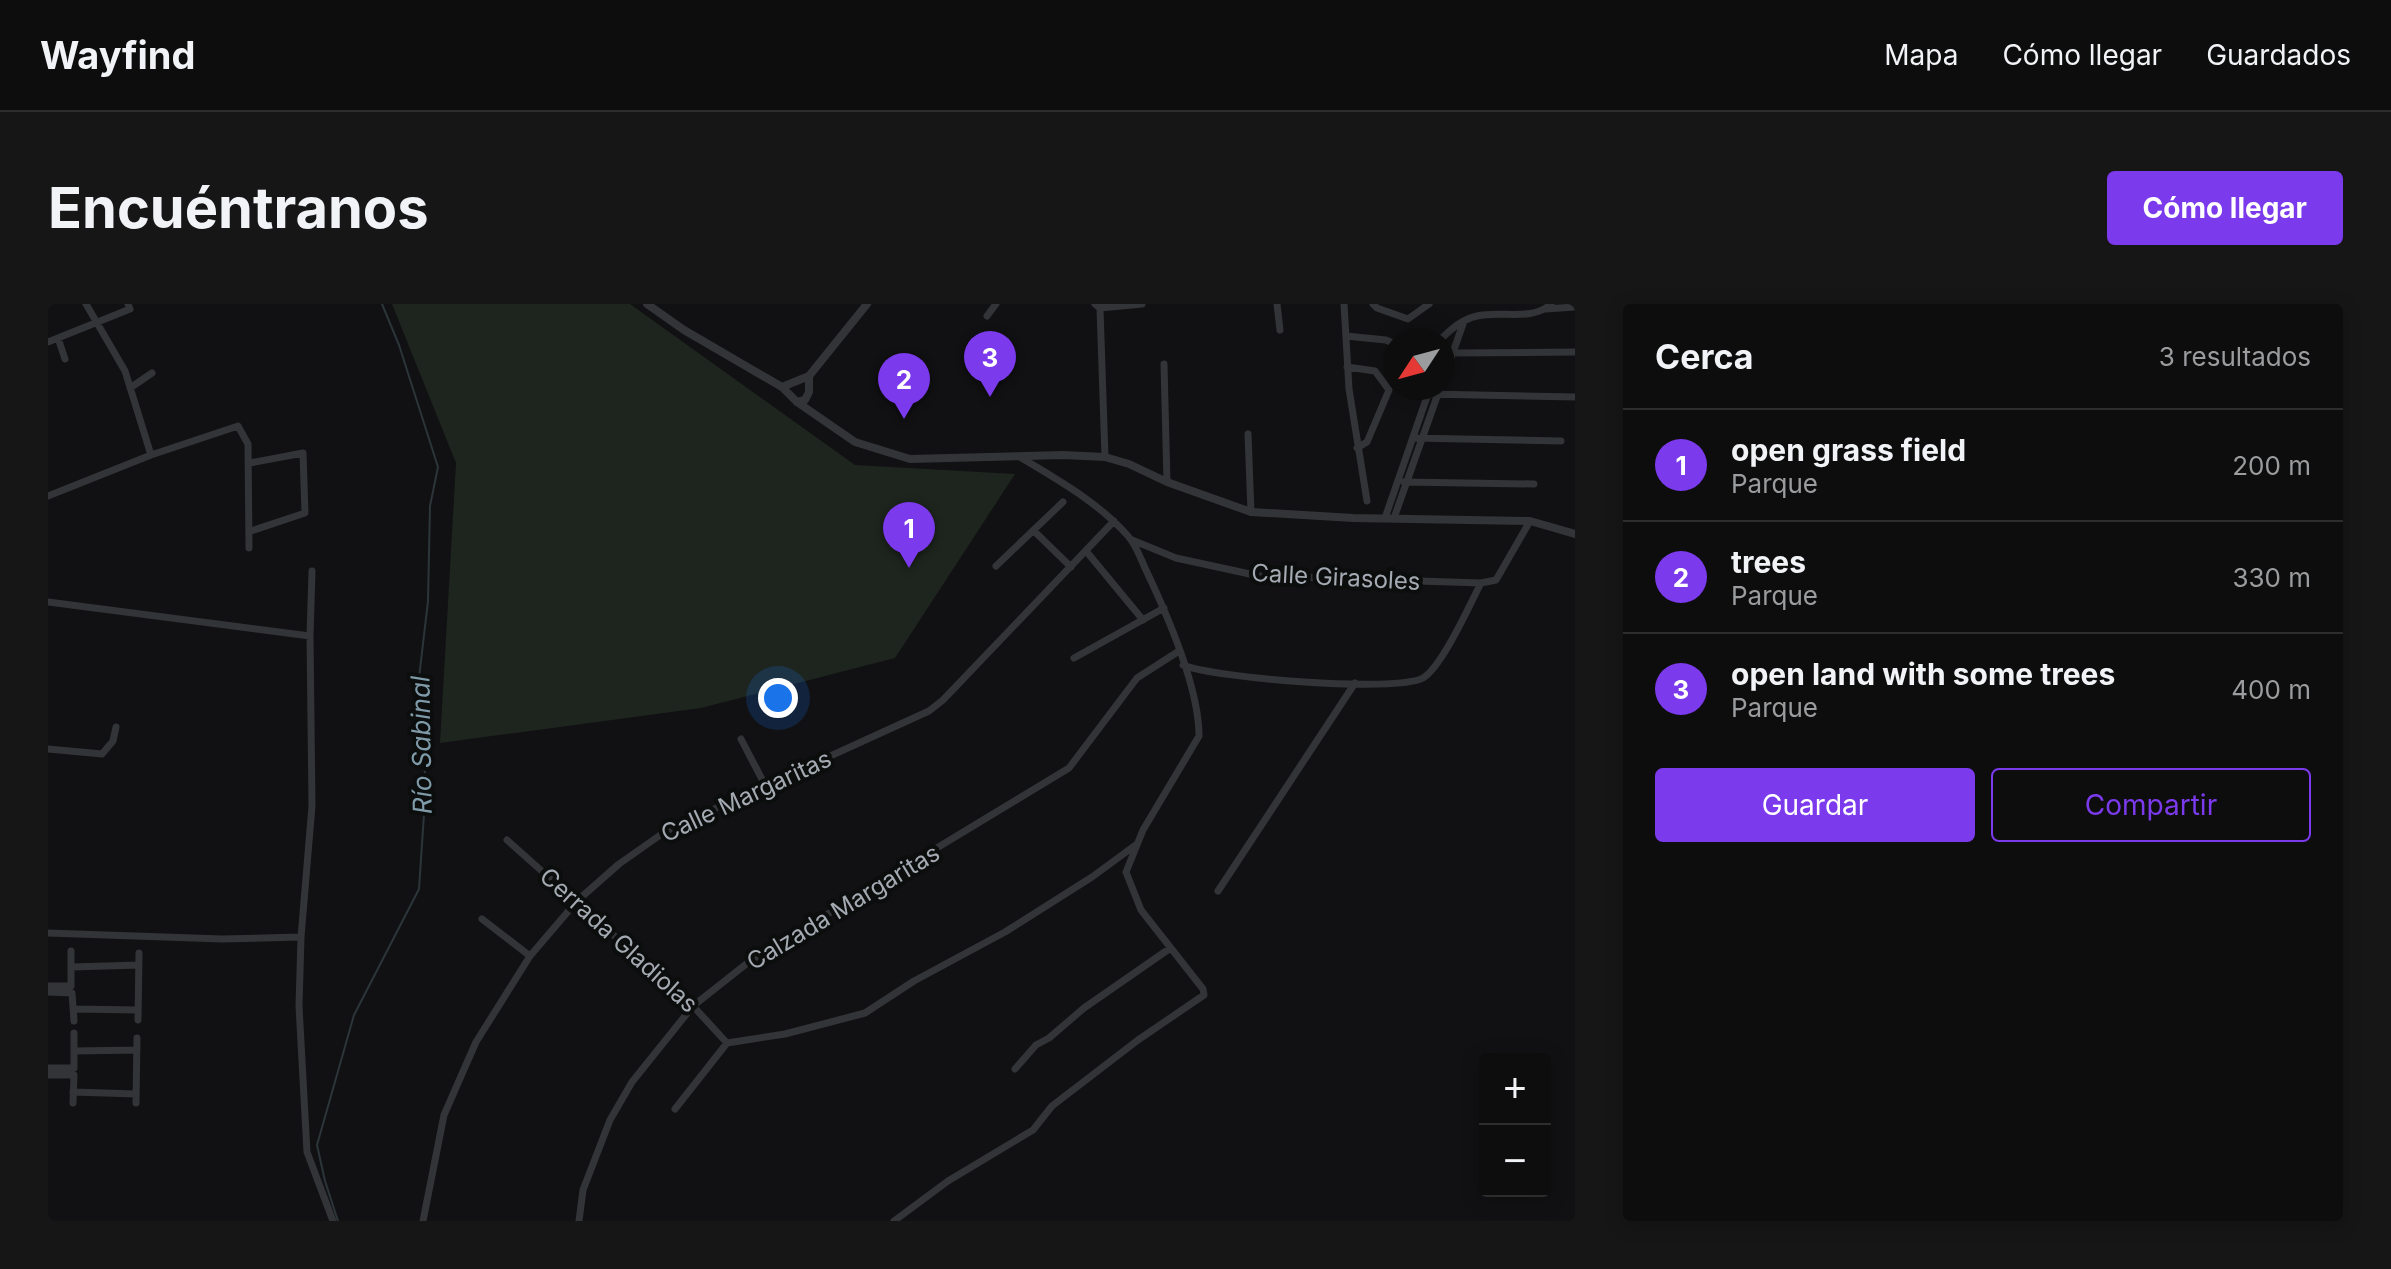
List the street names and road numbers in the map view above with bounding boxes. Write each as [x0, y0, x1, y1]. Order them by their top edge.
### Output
street label: Calle Girasoles [1251, 558, 1421, 596]
street label: Calle Margaritas [656, 744, 836, 848]
street label: Calzada Margaritas [741, 838, 945, 976]
street label: Cerrada Gladiolas [534, 862, 704, 1018]

